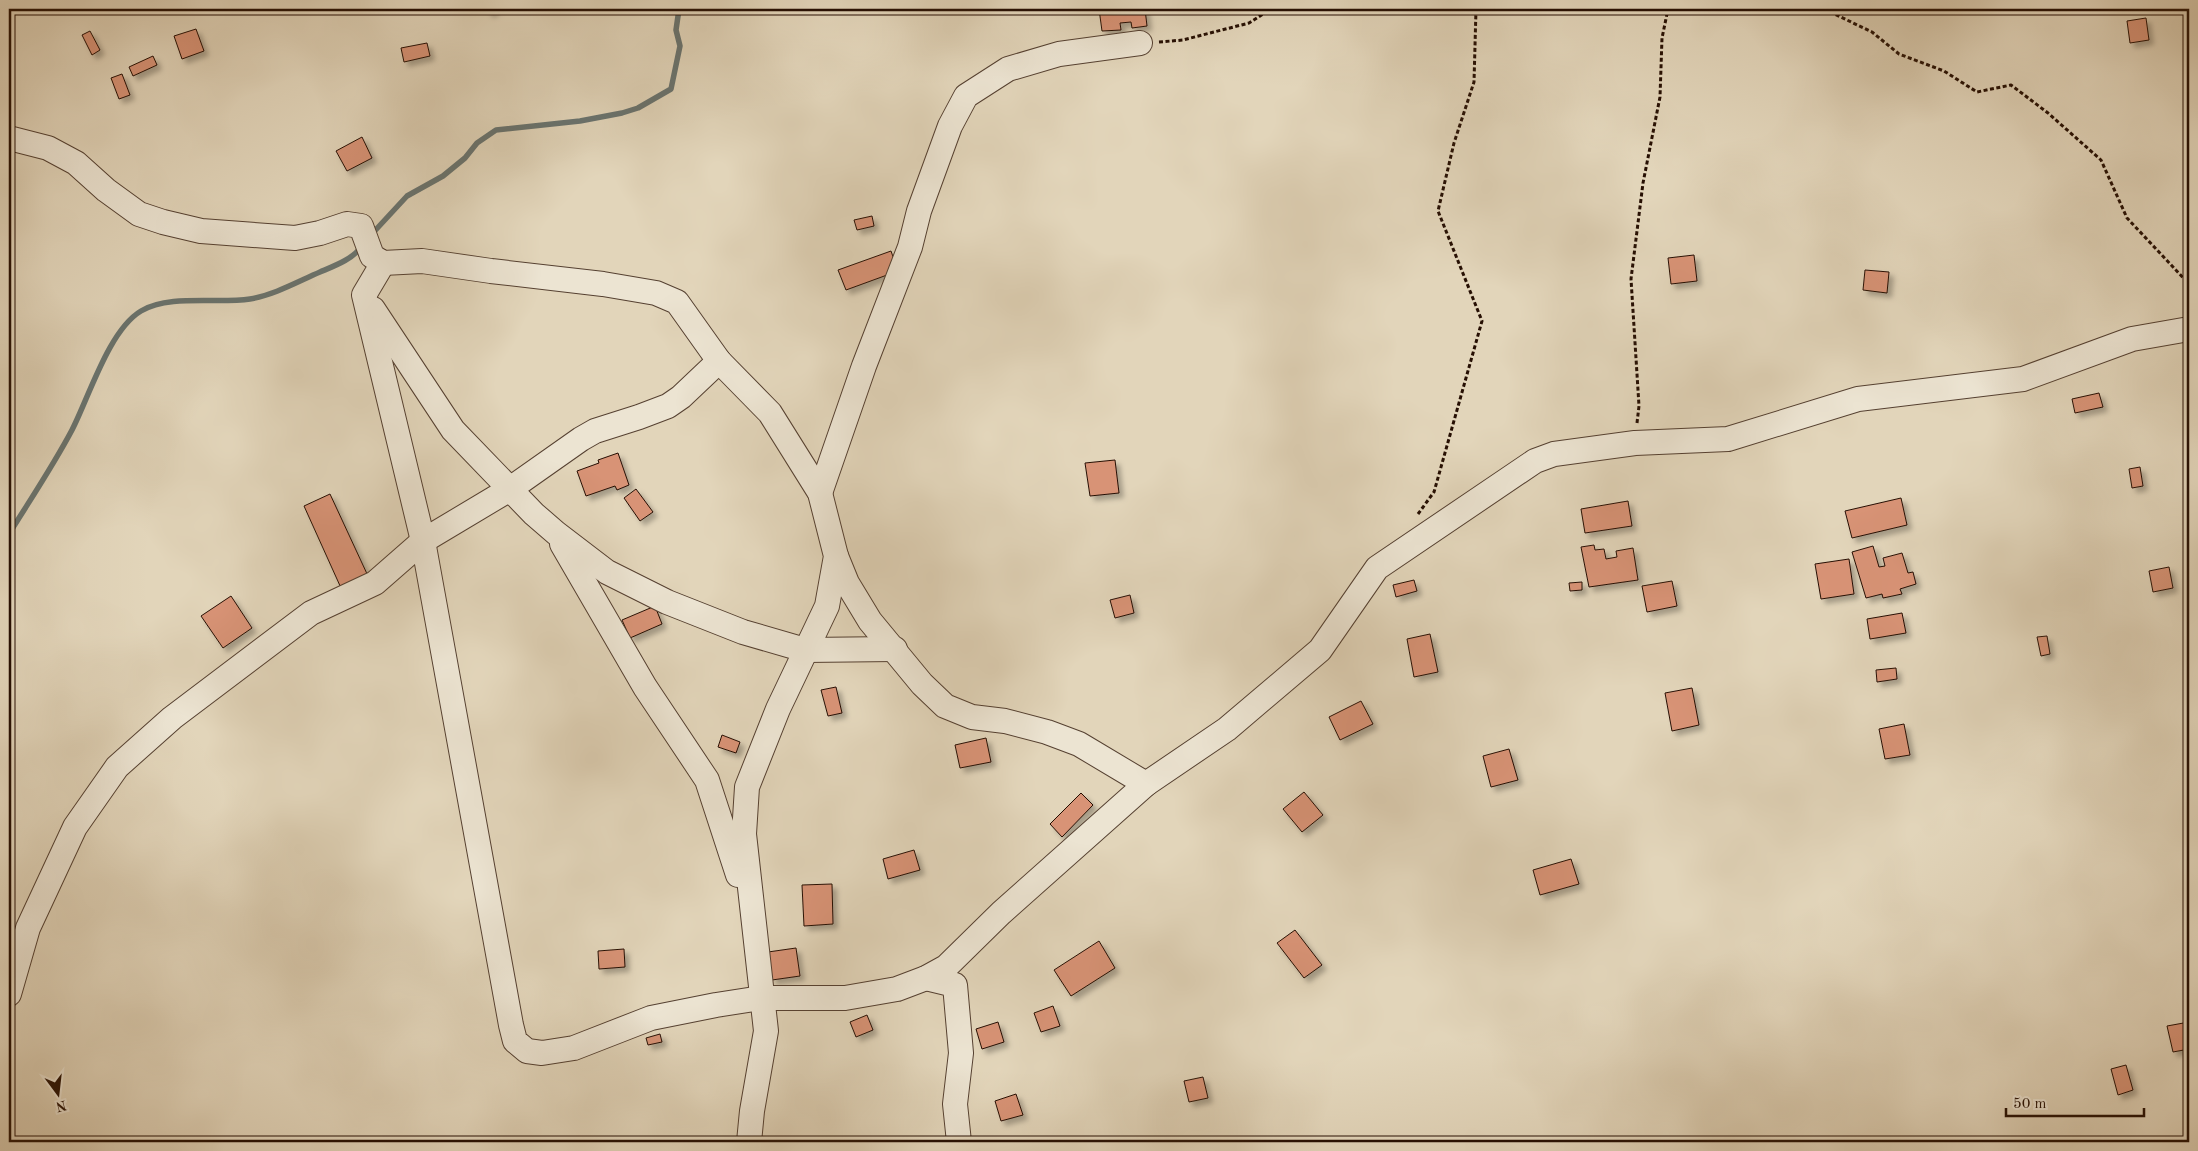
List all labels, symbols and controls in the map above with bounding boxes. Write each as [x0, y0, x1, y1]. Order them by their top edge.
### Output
north arrow [32, 1068, 82, 1118]
scale bar [2006, 1086, 2143, 1118]
text: N [54, 1097, 68, 1114]
text: 50 m [2013, 1097, 2047, 1112]

